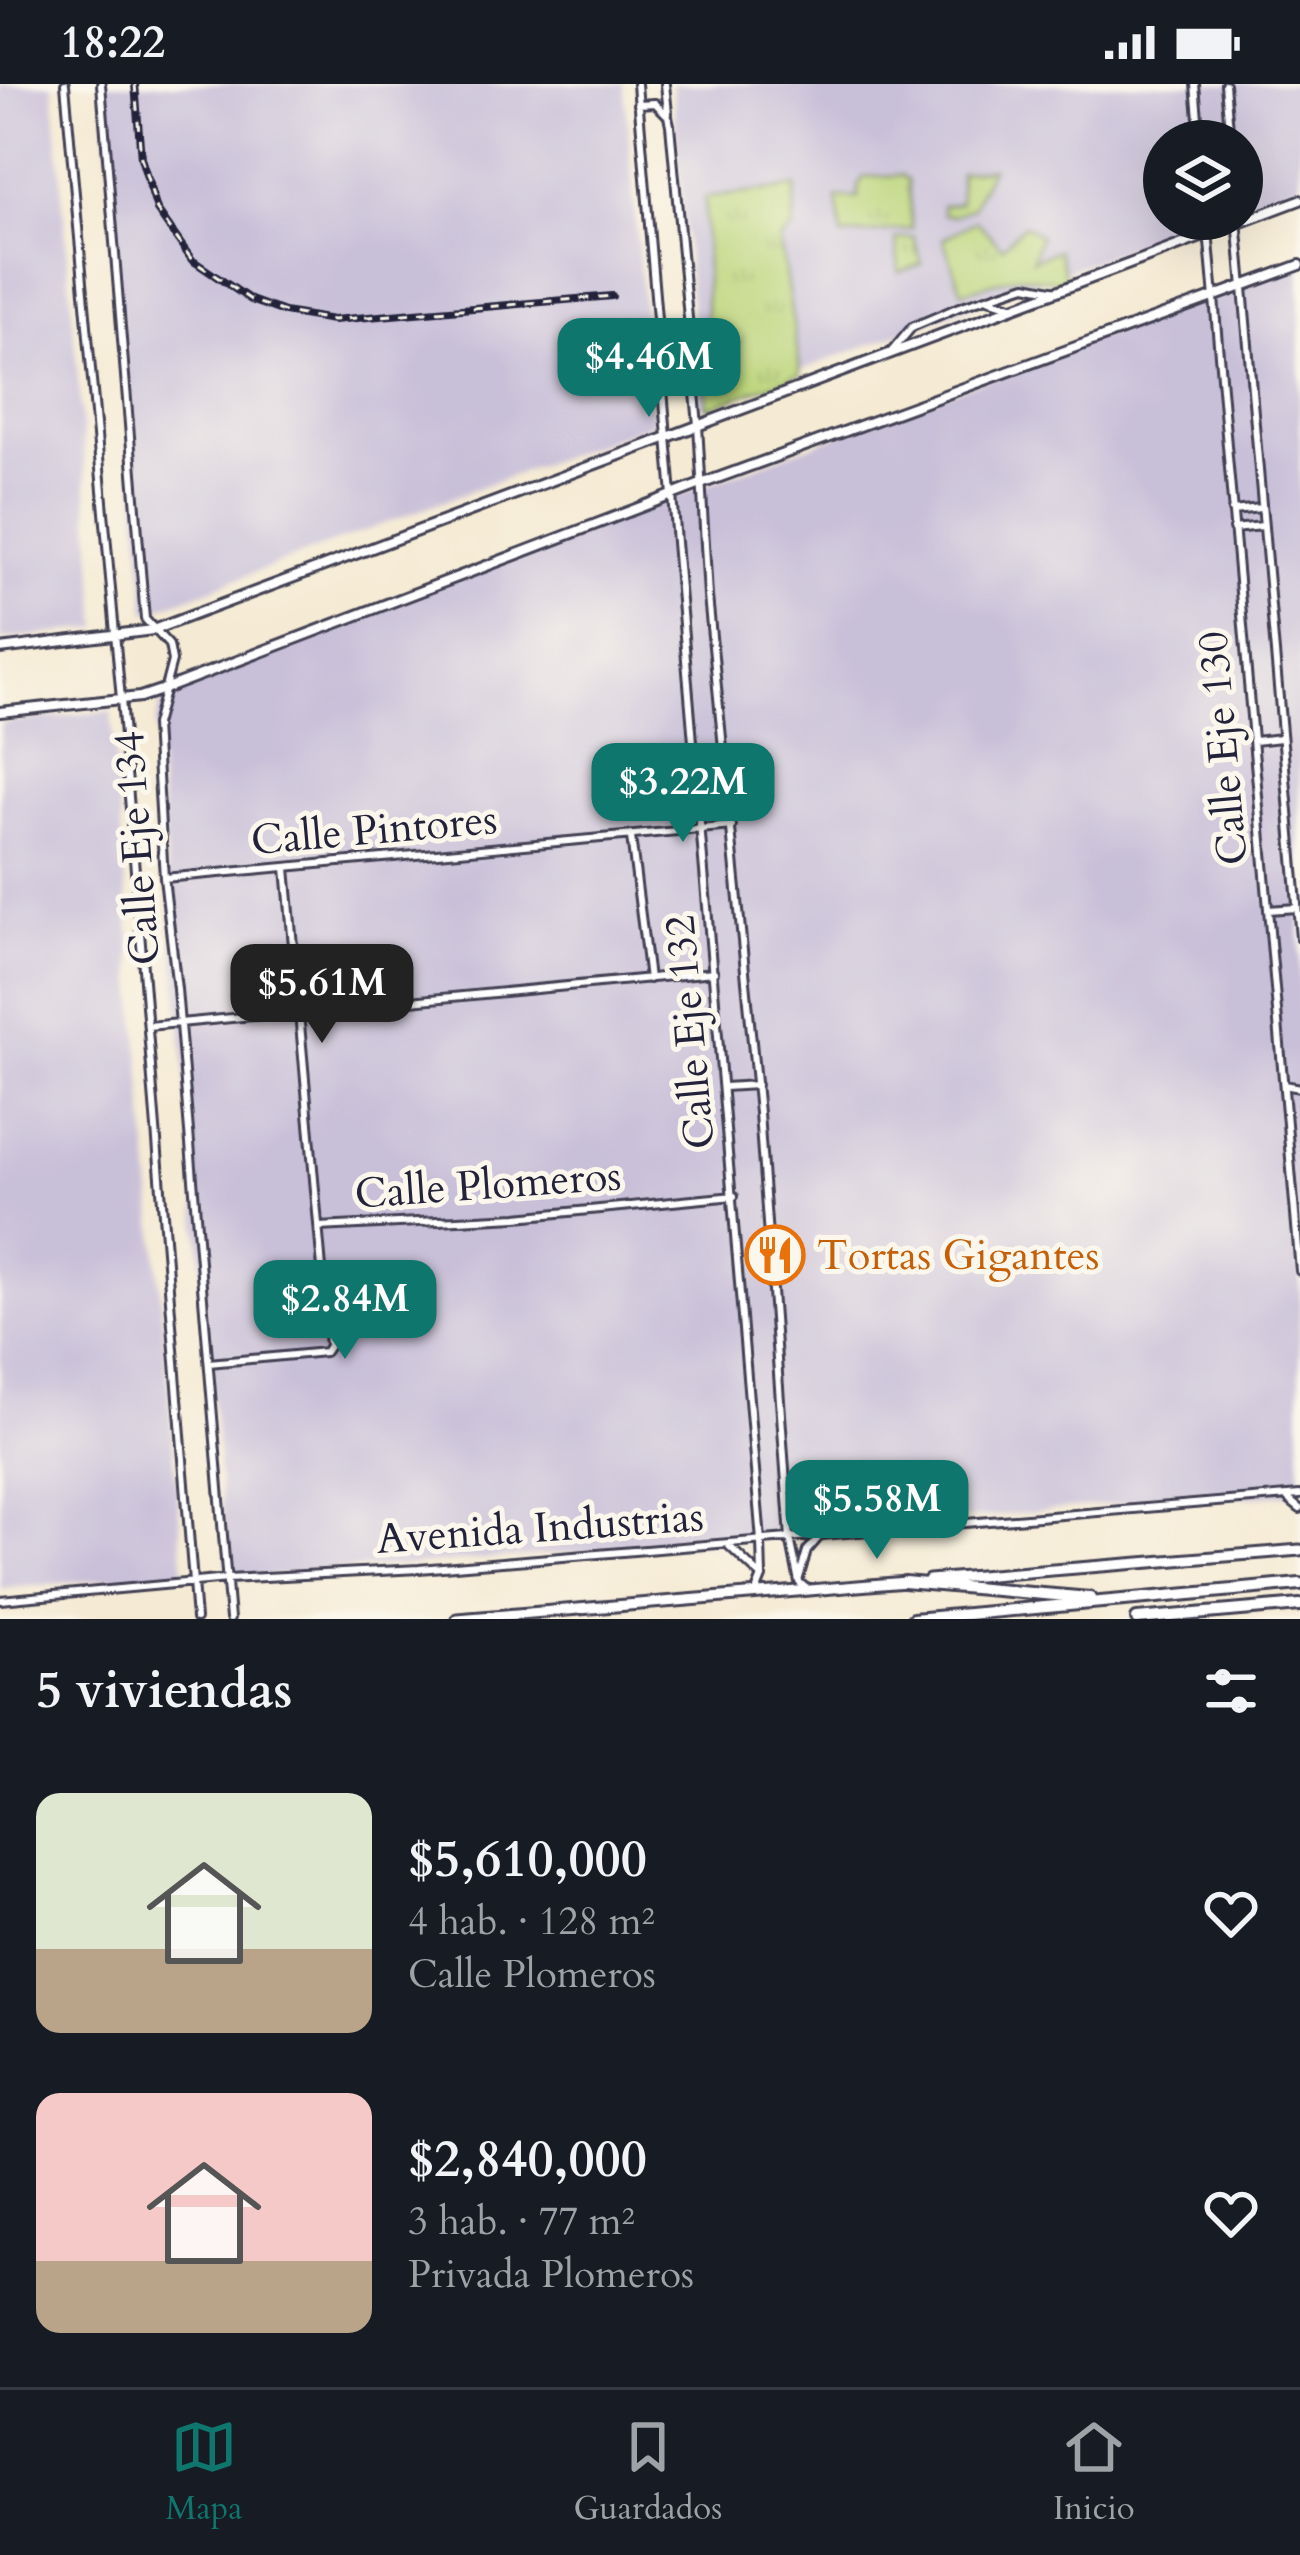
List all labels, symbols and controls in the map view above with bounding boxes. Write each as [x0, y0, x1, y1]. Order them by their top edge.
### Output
text: 18:22 [60, 12, 165, 73]
map controls [1143, 120, 1263, 240]
button: layers [1143, 120, 1263, 240]
pin: $4.46M [551, 318, 747, 420]
text: $4.46M [584, 330, 714, 383]
street label: Calle Eje 130 [1184, 629, 1262, 867]
street label: Calle Eje 134 [100, 729, 174, 967]
pin: $3.22M [585, 743, 781, 845]
text: $3.22M [618, 755, 748, 808]
street label: Calle Pintores [249, 791, 499, 869]
street label: Calle Eje 132 [651, 913, 729, 1151]
pin: $5.61M [224, 944, 420, 1046]
text: $5.61M [257, 956, 387, 1009]
street label: Calle Plomeros [353, 1147, 623, 1223]
restaurant icon: Tortas Gigantes [744, 1224, 806, 1286]
place label: Tortas Gigantes [817, 1227, 1100, 1284]
pin: $2.84M [247, 1260, 443, 1362]
text: $2.84M [280, 1272, 410, 1325]
pin: $5.58M [779, 1460, 975, 1562]
text: $5.58M [812, 1472, 942, 1525]
street label: Avenida Industrias [374, 1488, 706, 1568]
text: 5 viviendas [36, 1656, 292, 1726]
icon: filters [1198, 1658, 1264, 1724]
text: $5,610,000 [408, 1825, 647, 1895]
icon: home [132, 1841, 276, 1985]
icon: heart [1198, 1880, 1264, 1946]
text: 4 hab. · 128 m² [408, 1895, 655, 1948]
text: Calle Plomeros [408, 1948, 656, 2001]
text: $2,840,000 [408, 2125, 647, 2195]
icon: home [132, 2141, 276, 2285]
icon: heart [1198, 2180, 1264, 2246]
text: 3 hab. · 77 m² [408, 2195, 635, 2248]
text: Privada Plomeros [408, 2248, 694, 2301]
tab: Mapa [165, 2414, 243, 2531]
tab: Guardados [573, 2414, 722, 2531]
tab: Inicio [1053, 2414, 1135, 2531]

